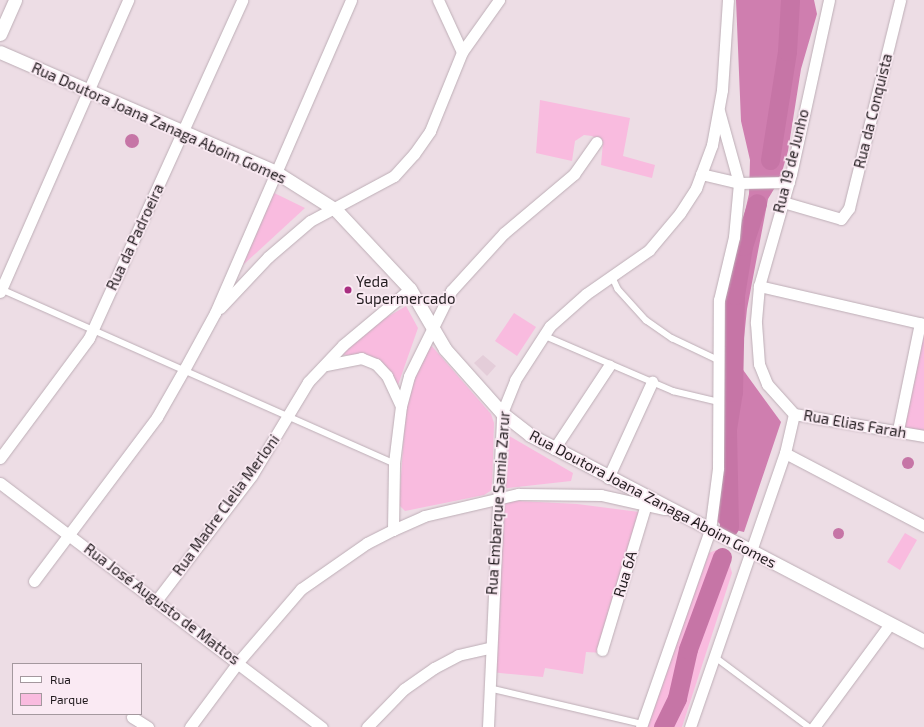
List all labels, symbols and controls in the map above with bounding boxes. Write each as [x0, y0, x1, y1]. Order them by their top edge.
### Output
street label: Rua da Conquista [850, 52, 896, 170]
street label: Rua Doutora Joana Zanaga Aboim Gomes [29, 58, 289, 188]
street label: Rua 19 de Junho [769, 107, 813, 215]
street label: Rua da Padroeira [102, 181, 168, 293]
place label: Yeda Supermercado [356, 272, 455, 307]
marker: Yeda Supermercado [343, 285, 353, 295]
street label: Rua Elias Farah [802, 406, 908, 442]
street label: Rua Embarque Samia Zarur [483, 410, 513, 596]
street label: Rua Doutora Joana Zanaga Aboim Gomes [526, 426, 780, 572]
street label: Rua Madre Clelia Merloni [169, 431, 283, 579]
street label: Rua José Augusto de Mattos [80, 539, 244, 669]
street label: Rua 6A [609, 549, 641, 599]
legend [12, 663, 142, 715]
text: Rua [50, 672, 71, 686]
text: Parque [50, 692, 88, 706]

